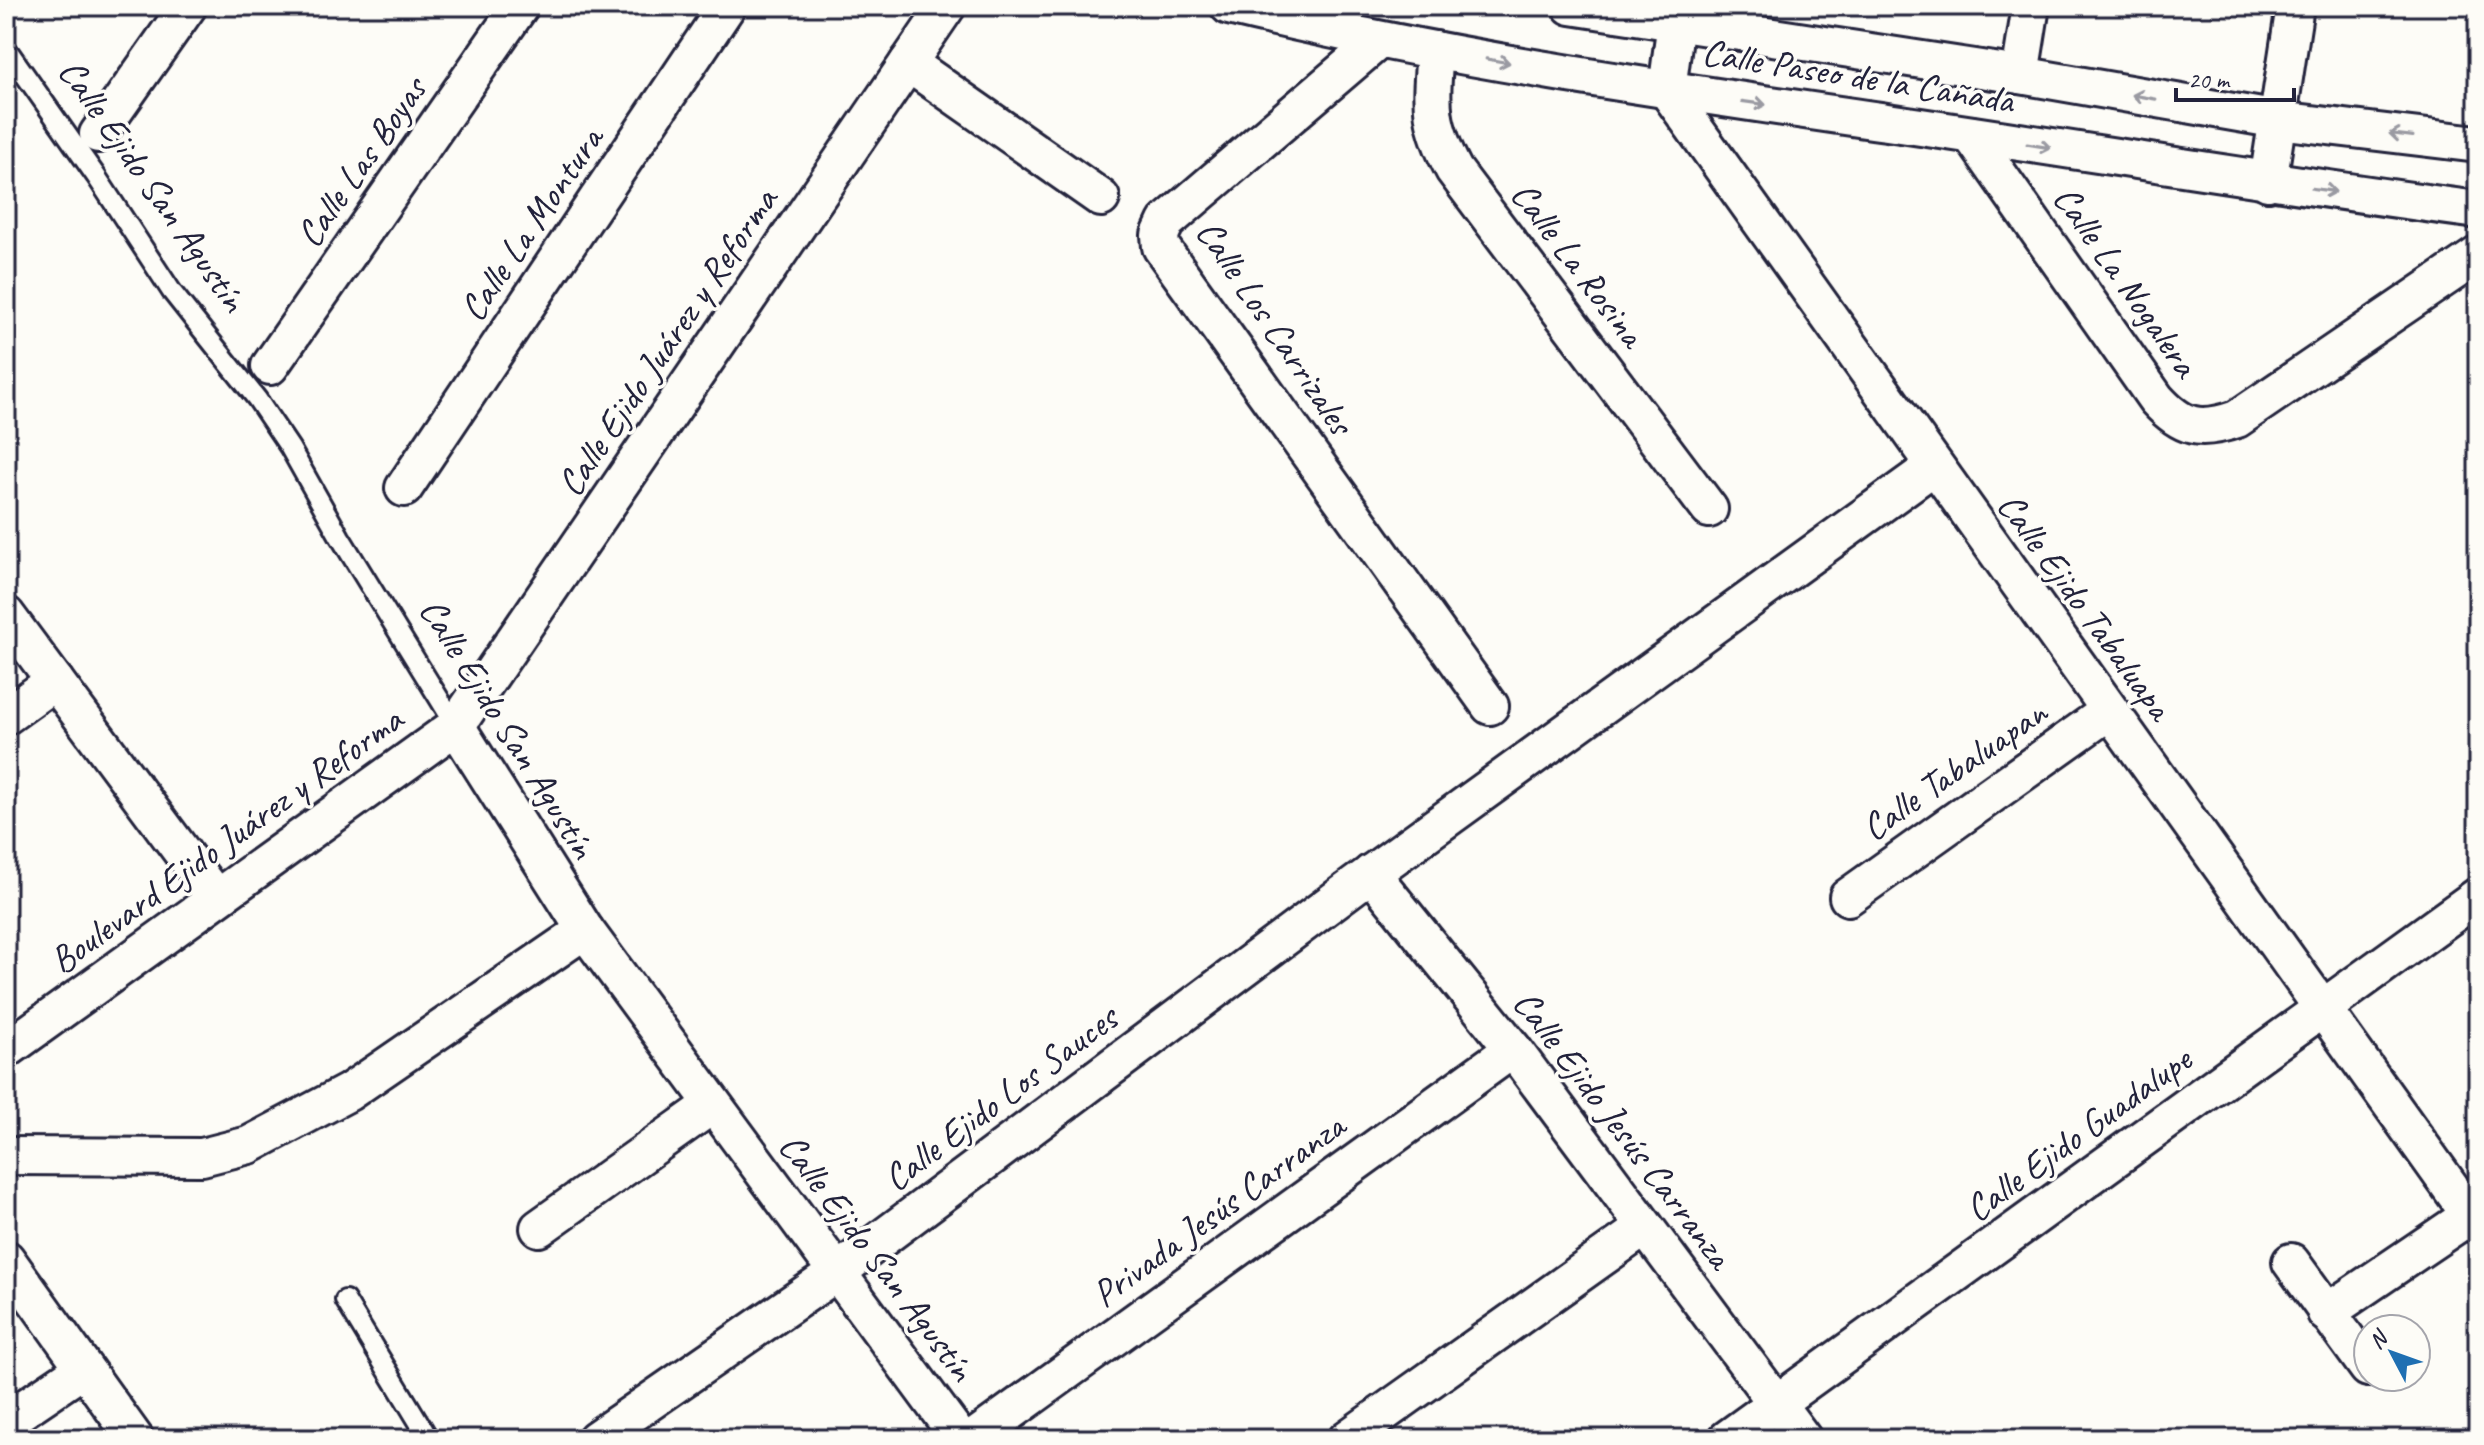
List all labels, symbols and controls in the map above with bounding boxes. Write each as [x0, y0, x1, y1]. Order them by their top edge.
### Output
street label: Calle Paseo de la Cañada [1699, 28, 2020, 124]
street label: Calle Ejido San Agustín [48, 50, 259, 322]
scale bar [2176, 52, 2294, 102]
one-way arrow [1485, 54, 1510, 69]
text: 20 m [2188, 65, 2231, 95]
street label: Calle Las Boyas [285, 66, 438, 256]
one-way arrow [2131, 88, 2157, 103]
one-way arrow [1741, 96, 1767, 111]
street label: Calle La Montura [449, 115, 615, 330]
one-way arrow [2388, 127, 2414, 142]
one-way arrow [2026, 139, 2051, 154]
street label: Calle La Rosina [1501, 172, 1657, 359]
street label: Calle La Nogalera [2043, 176, 2210, 388]
street label: Calle Ejido Juárez y Reforma [546, 177, 789, 505]
one-way arrow [2310, 182, 2337, 197]
street label: Calle Los Carrizales [1186, 210, 1366, 446]
street label: Calle Ejido Tabaluapa [1987, 483, 2185, 731]
street label: Calle Ejido San Agustín [409, 589, 608, 868]
street label: Calle Tabaluapan [1852, 688, 2057, 851]
street label: Boulevard Ejido Juárez y Reforma [40, 695, 414, 984]
street label: Calle Ejido Jesús Carranza [1503, 981, 1745, 1280]
street label: Calle Ejido Los Sauces [874, 992, 1129, 1201]
street label: Calle Ejido Guadalupe [1956, 1035, 2202, 1232]
street label: Privada Jesús Carranza [1083, 1101, 1356, 1317]
street label: Calle Ejido San Agustín [769, 1124, 987, 1392]
north arrow [2352, 1313, 2432, 1393]
text: N [2363, 1324, 2395, 1355]

